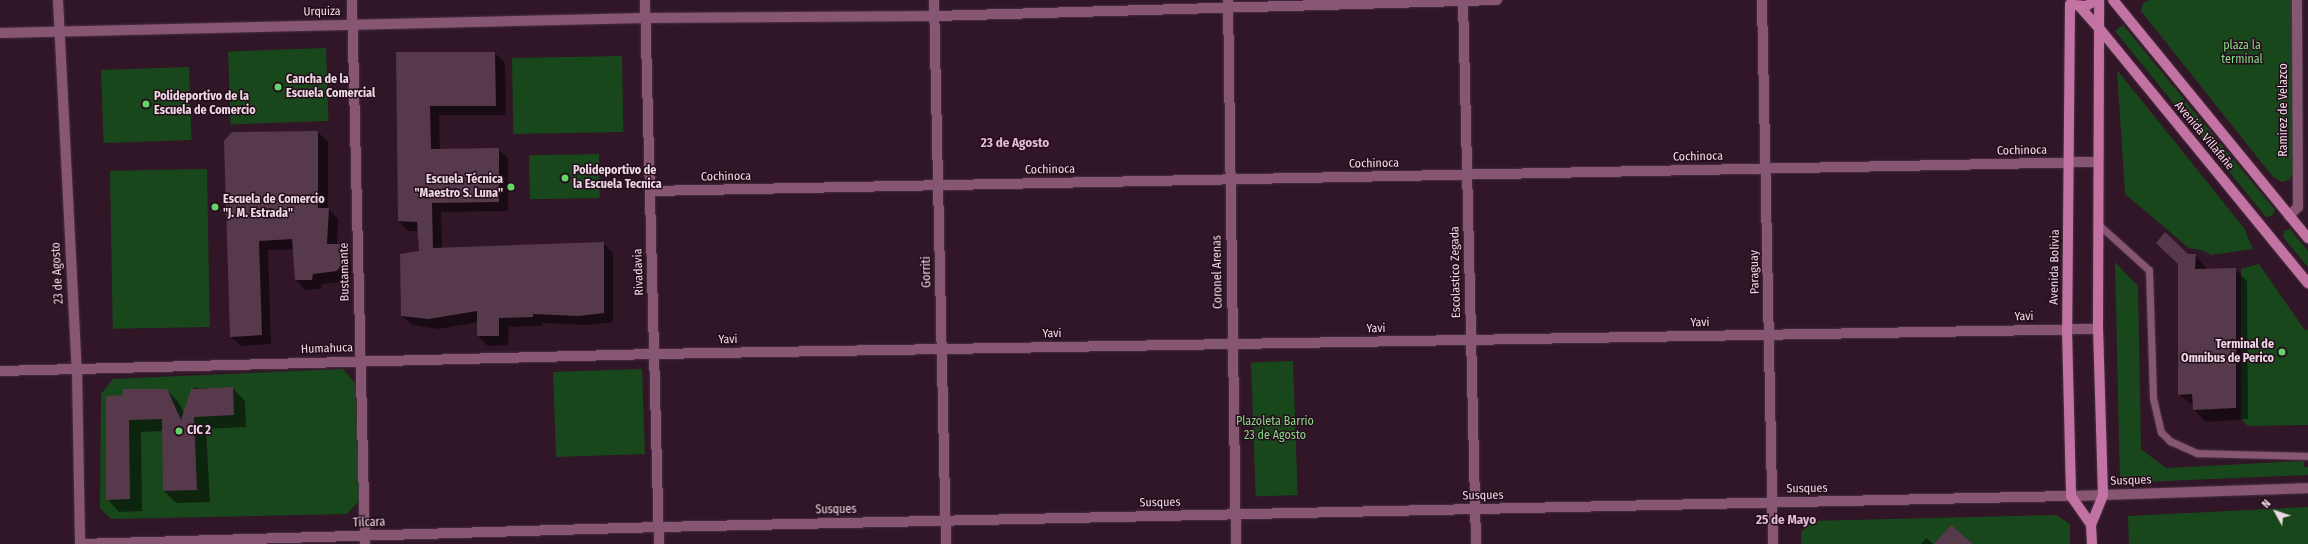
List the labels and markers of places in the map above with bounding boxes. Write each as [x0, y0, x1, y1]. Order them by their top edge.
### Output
place label: Cancha de la Escuela Comercial [286, 73, 375, 101]
marker: Cancha de la Escuela Comercial [273, 82, 283, 92]
place label: Polideportivo de la Escuela de Comercio [154, 90, 256, 118]
marker: Polideportivo de la Escuela de Comercio [141, 99, 151, 109]
place label: Polideportivo de la Escuela Tecnica [573, 164, 662, 192]
place label: Escuela Técnica "Maestro S. Luna" [414, 173, 503, 201]
marker: Polideportivo de la Escuela Tecnica [560, 173, 570, 183]
marker: Escuela Técnica "Maestro S. Luna" [506, 182, 516, 192]
place label: Escuela de Comercio "J. M. Estrada" [223, 193, 325, 221]
marker: Escuela de Comercio "J. M. Estrada" [210, 202, 220, 212]
place label: Terminal de Omnibus de Perico [2181, 338, 2274, 366]
marker: Terminal de Omnibus de Perico [2277, 347, 2287, 357]
place label: CIC 2 [187, 424, 211, 438]
marker: CIC 2 [174, 426, 184, 436]

